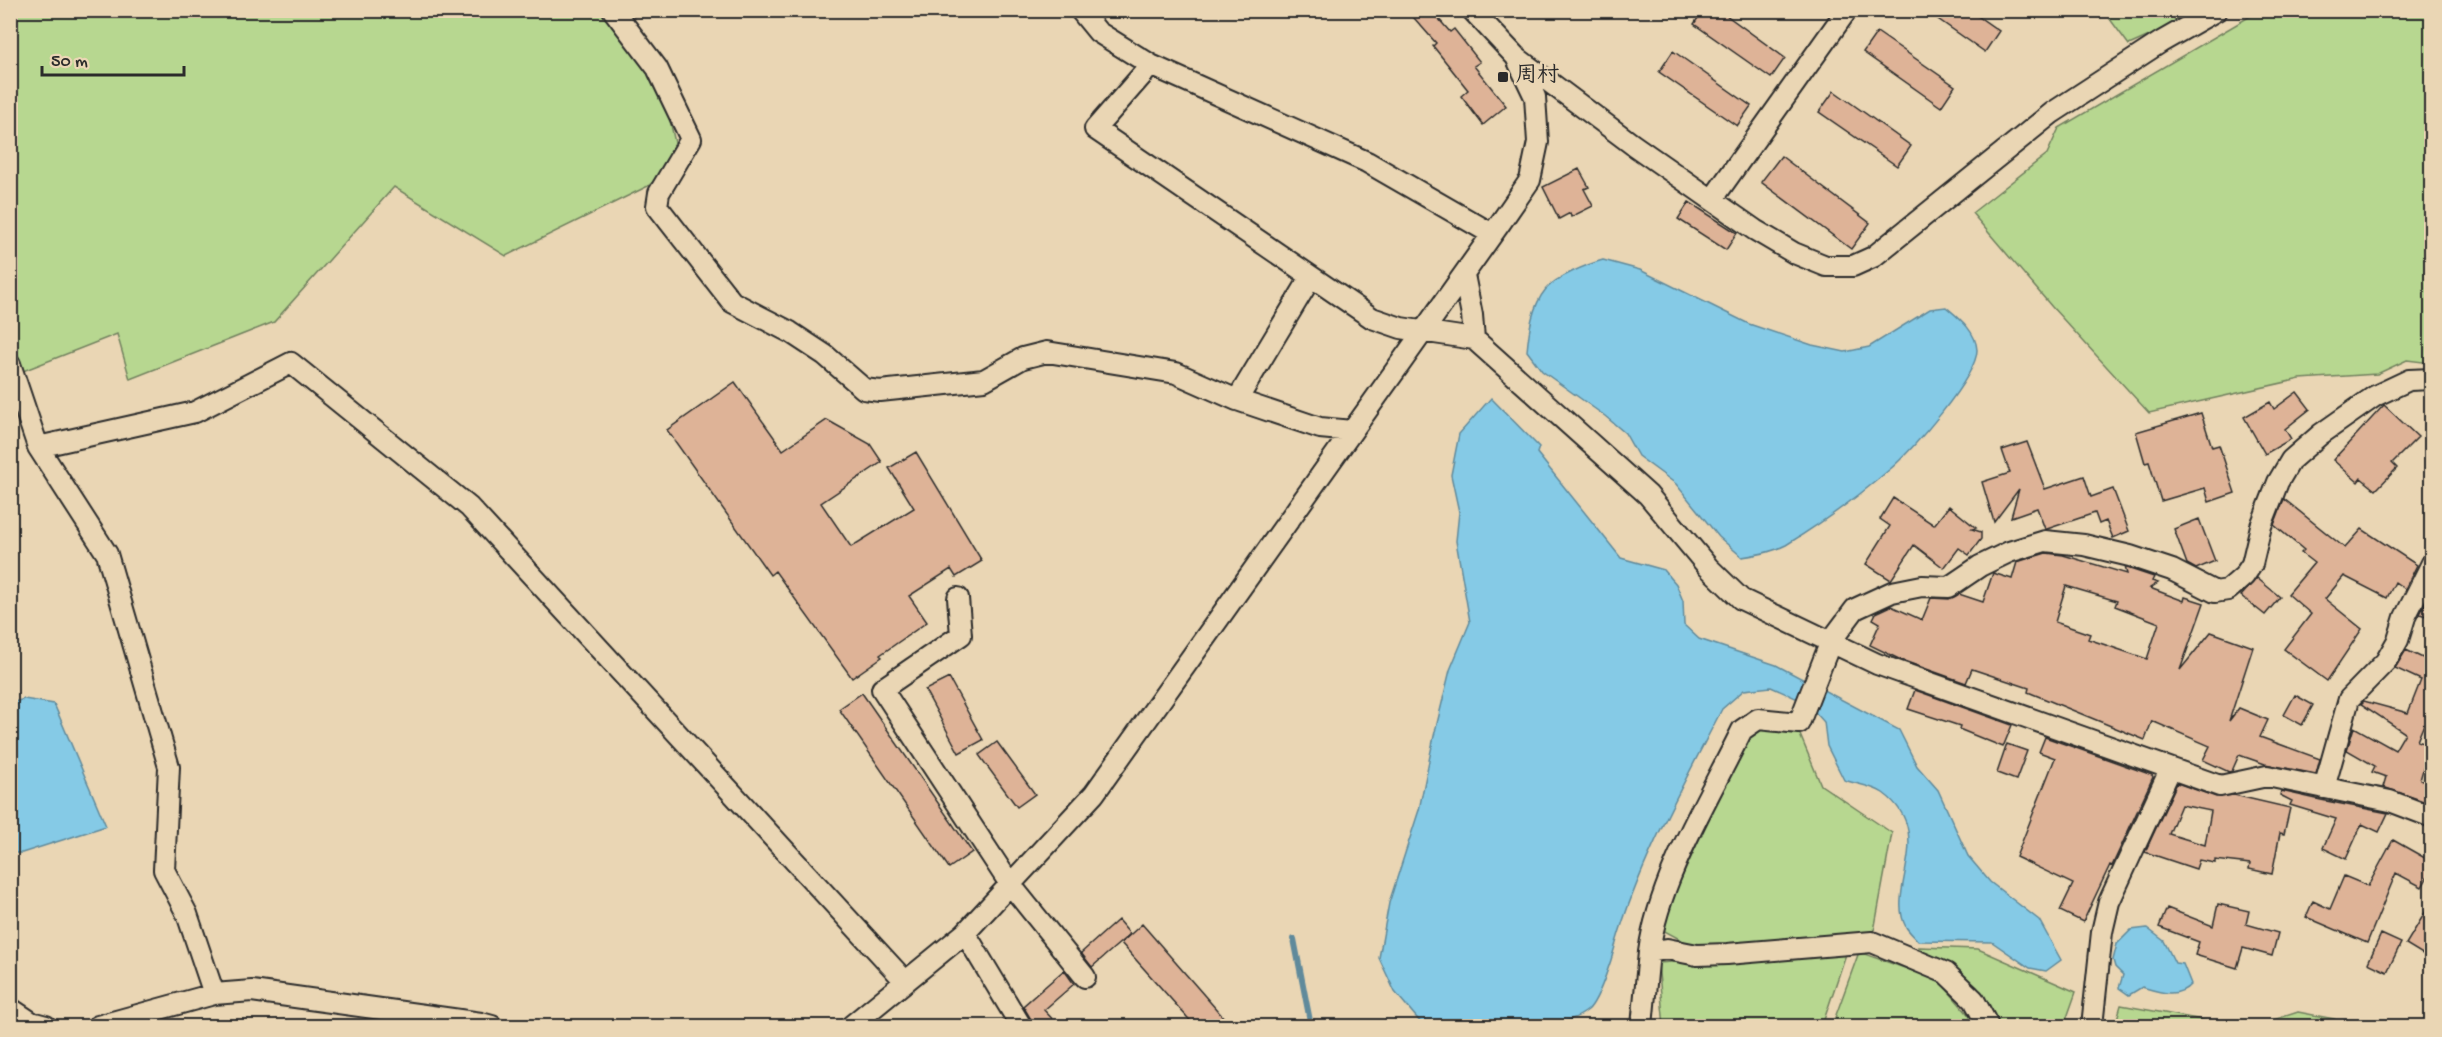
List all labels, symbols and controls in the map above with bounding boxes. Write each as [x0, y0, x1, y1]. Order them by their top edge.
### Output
scale bar [42, 39, 184, 77]
text: 50 m [51, 52, 88, 73]
place label: 周村 [1515, 63, 1559, 90]
marker: 周村 [1496, 70, 1510, 84]

